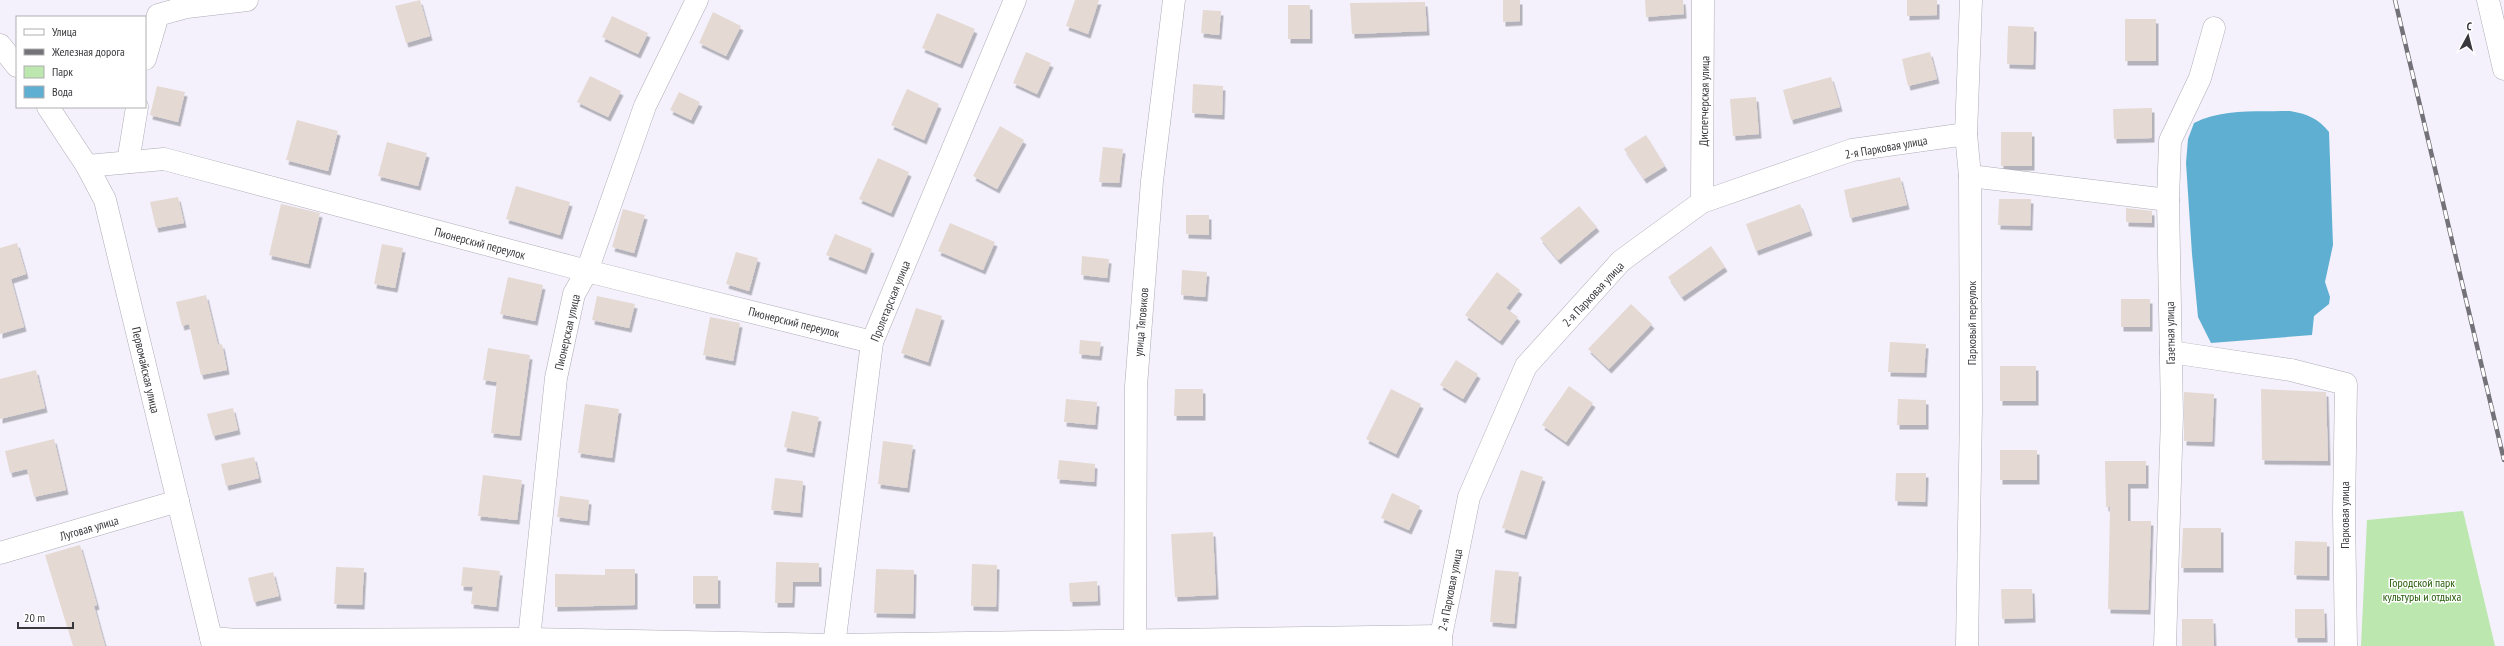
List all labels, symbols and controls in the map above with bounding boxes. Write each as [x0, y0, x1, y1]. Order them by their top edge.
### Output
legend [16, 16, 146, 108]
north arrow [2448, 16, 2488, 56]
text: С [2466, 19, 2473, 33]
text: Улица [52, 24, 77, 39]
text: Железная дорога [51, 44, 125, 59]
street label: Диспетчерская улица [1696, 55, 1712, 146]
text: Парк [52, 64, 73, 79]
text: Вода [52, 84, 73, 99]
street label: 2-я Парковая улица [1844, 132, 1929, 162]
street label: Пионерский переулок [433, 224, 527, 262]
street label: Пролетарская улица [867, 258, 913, 344]
street label: 2-я Парковая улица [1559, 258, 1627, 330]
street label: Парковый переулок [1964, 280, 1979, 365]
street label: улица Тяговиков [1131, 287, 1151, 357]
street label: Пионерская улица [551, 292, 583, 371]
street label: Газетная улица [2162, 301, 2178, 365]
street label: Пионерский переулок [747, 303, 841, 341]
street label: Первомайская улица [129, 325, 163, 415]
street label: Парковая улица [2337, 481, 2352, 549]
street label: Луговая улица [57, 512, 120, 544]
street label: 2-я Парковая улица [1435, 547, 1465, 632]
park label: Городской парк культуры и отдыха [2383, 575, 2461, 604]
scale bar [18, 604, 73, 630]
text: 20 m [24, 610, 45, 625]

